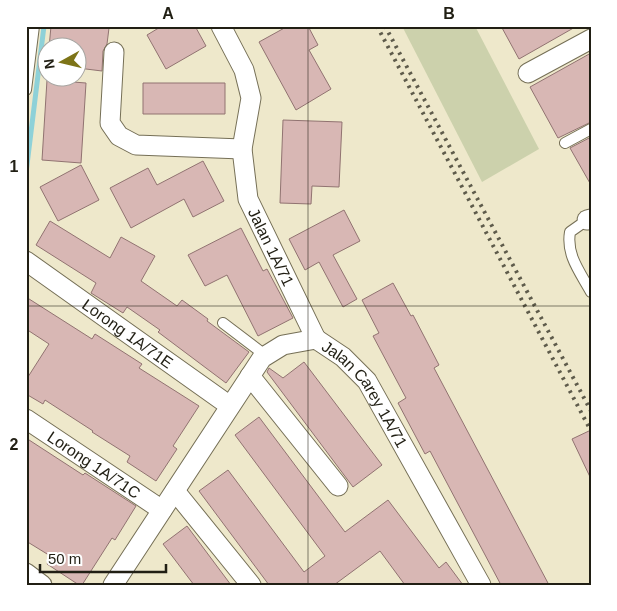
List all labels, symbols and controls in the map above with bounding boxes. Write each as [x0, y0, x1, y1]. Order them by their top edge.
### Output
text: A [162, 5, 174, 22]
text: B [443, 5, 455, 22]
north arrow [38, 38, 88, 88]
text: N [40, 58, 58, 70]
text: 1 [10, 158, 19, 175]
street label: Jalan 1A/71 [245, 205, 297, 289]
street label: Lorong 1A/71E [79, 296, 176, 372]
street label: Jalan Carey 1A/71 [319, 338, 410, 451]
street label: Lorong 1A/71C [44, 428, 143, 502]
text: 2 [10, 436, 19, 453]
scale bar [40, 541, 166, 573]
text: 50 m [48, 550, 81, 567]

